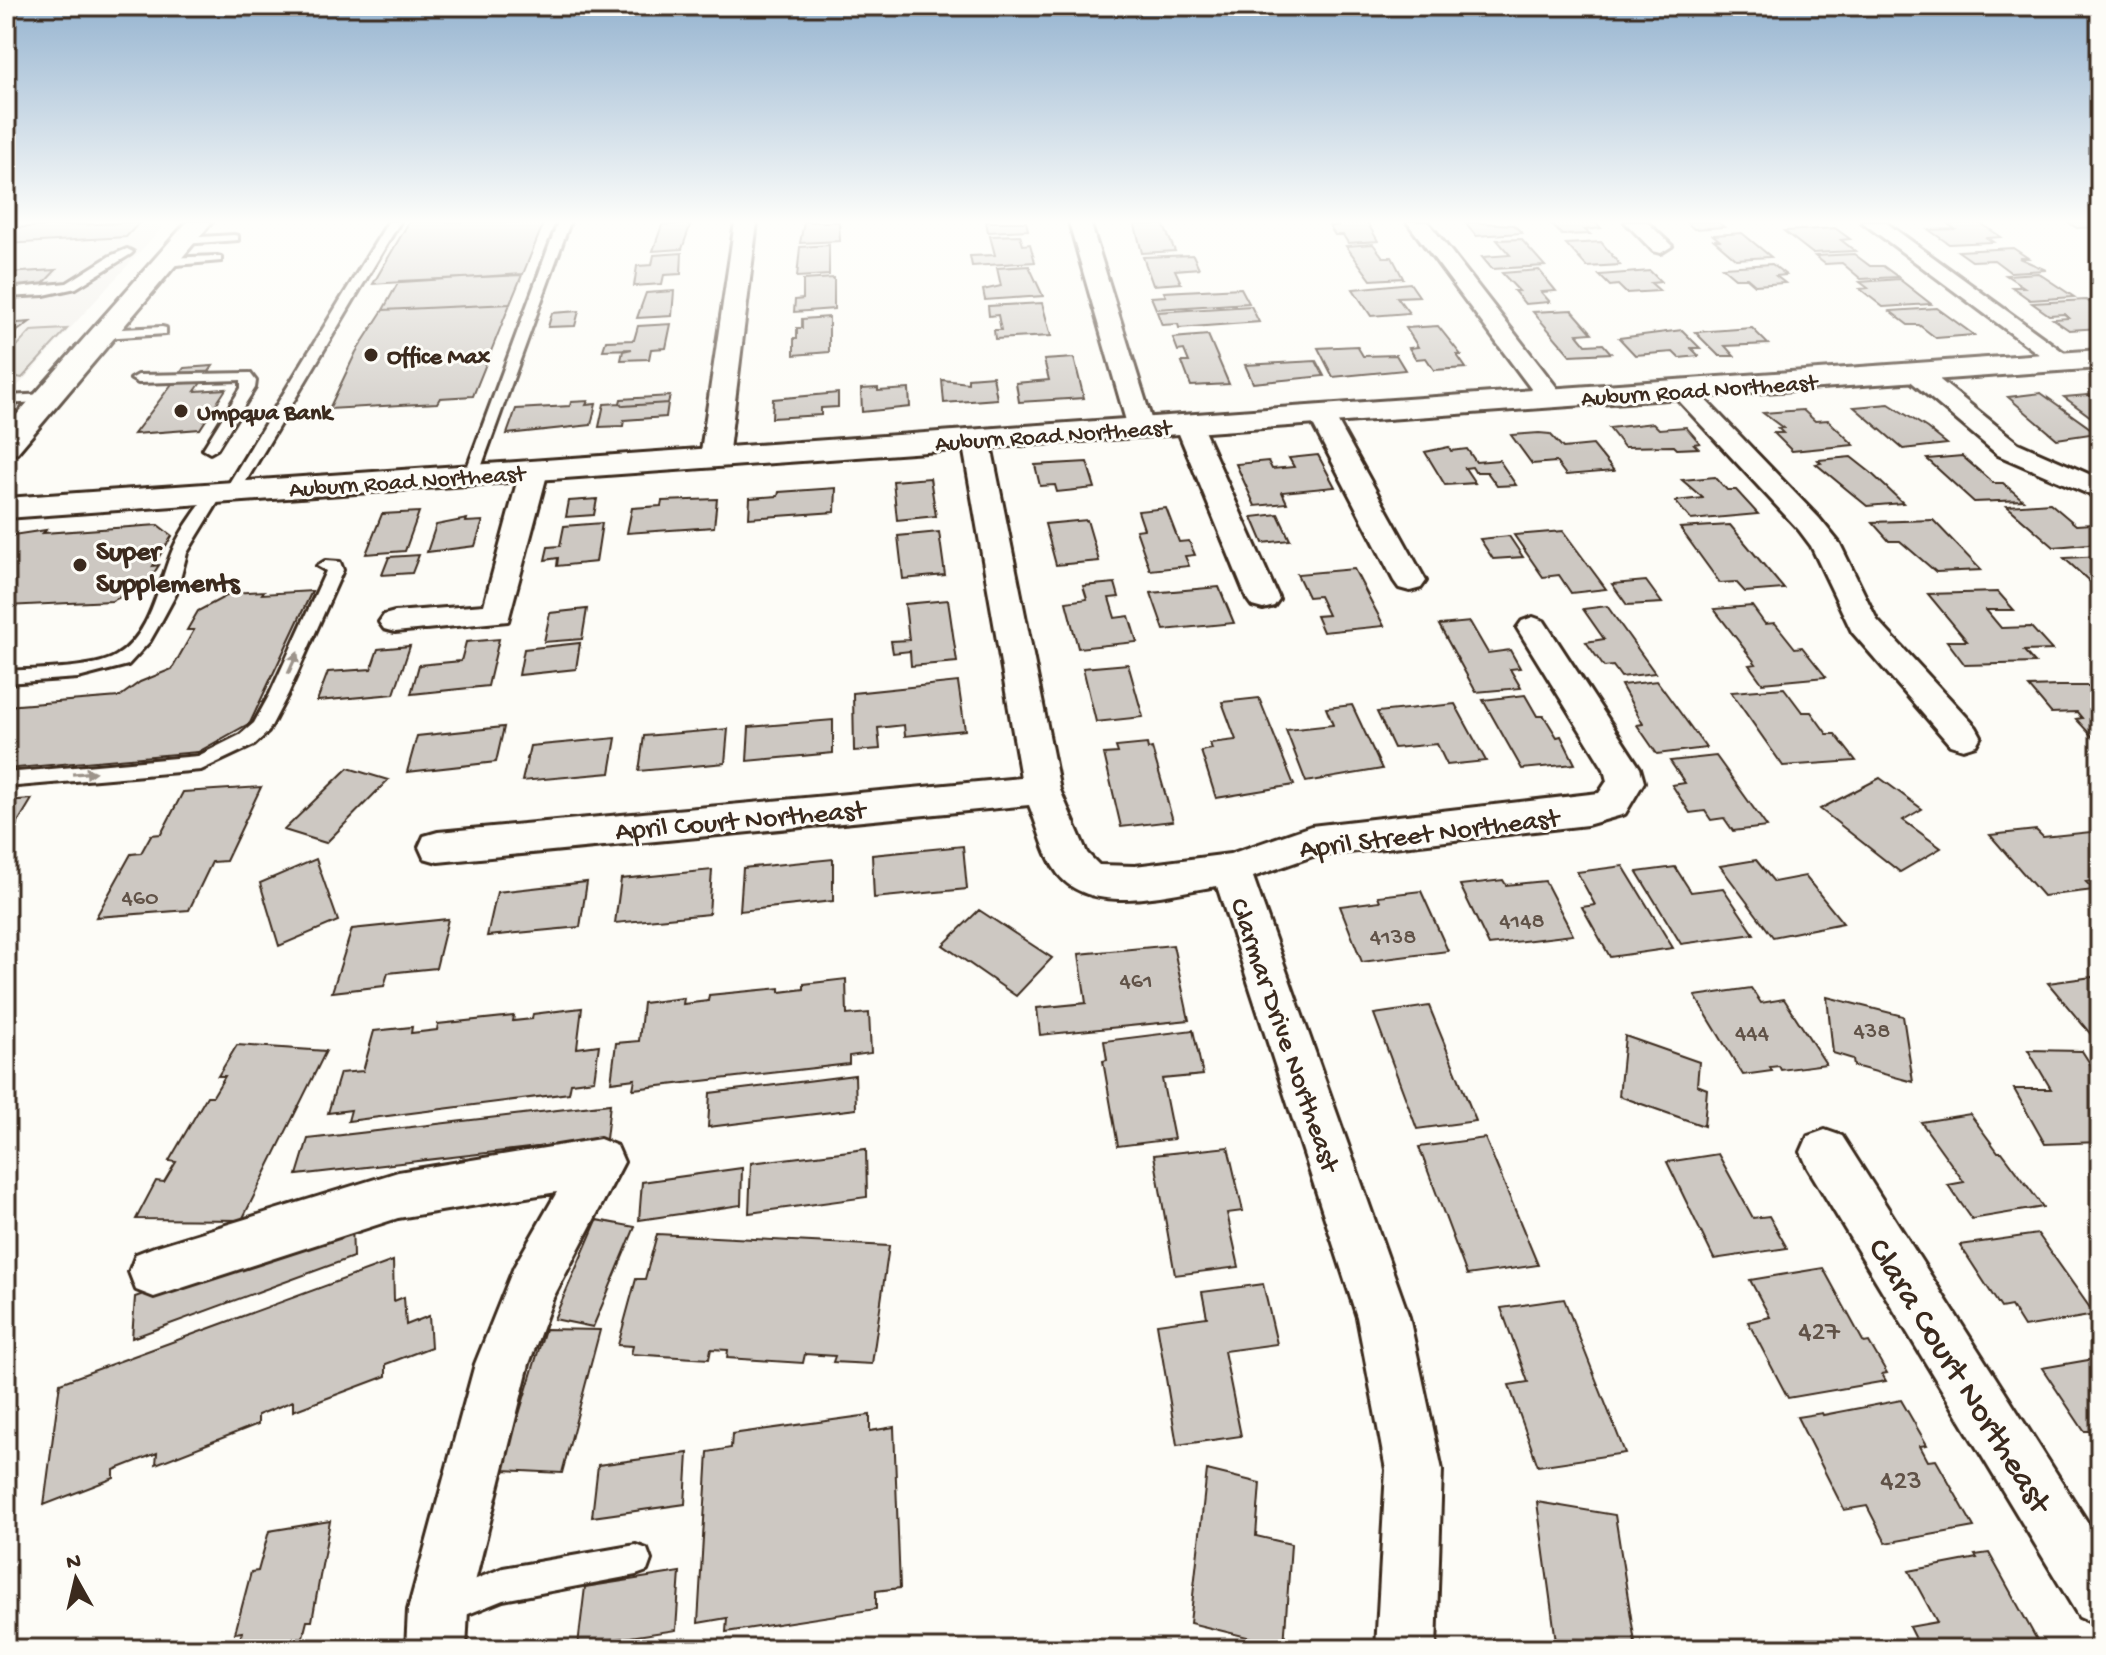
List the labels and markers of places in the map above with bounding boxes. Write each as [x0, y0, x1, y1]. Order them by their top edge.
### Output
place label: Office Max [387, 344, 491, 373]
marker: Office Max [362, 346, 380, 364]
place label: Umpqua Bank [197, 400, 335, 429]
marker: Umpqua Bank [172, 402, 190, 420]
place label: Super Supplements [96, 537, 241, 602]
marker: Super Supplements [71, 556, 89, 574]

